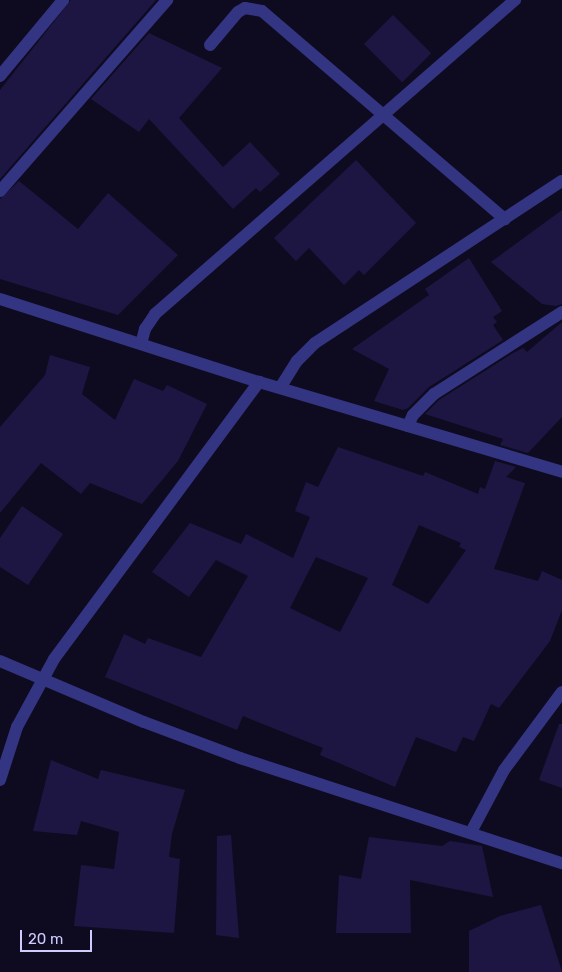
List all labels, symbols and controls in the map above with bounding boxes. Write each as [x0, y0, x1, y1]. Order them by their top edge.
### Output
scale bar [22, 920, 95, 952]
text: 20 m [28, 930, 63, 948]

